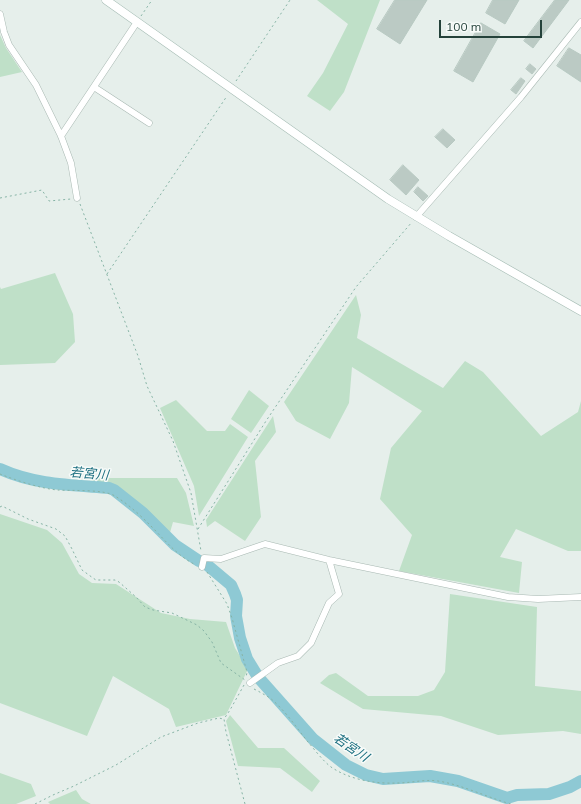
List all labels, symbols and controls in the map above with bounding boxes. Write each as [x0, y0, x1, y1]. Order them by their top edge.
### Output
scale bar [441, 12, 544, 38]
text: 100 m [446, 19, 481, 34]
water label: 若宮川 [69, 465, 109, 483]
water label: 若宮川 [330, 731, 372, 765]

